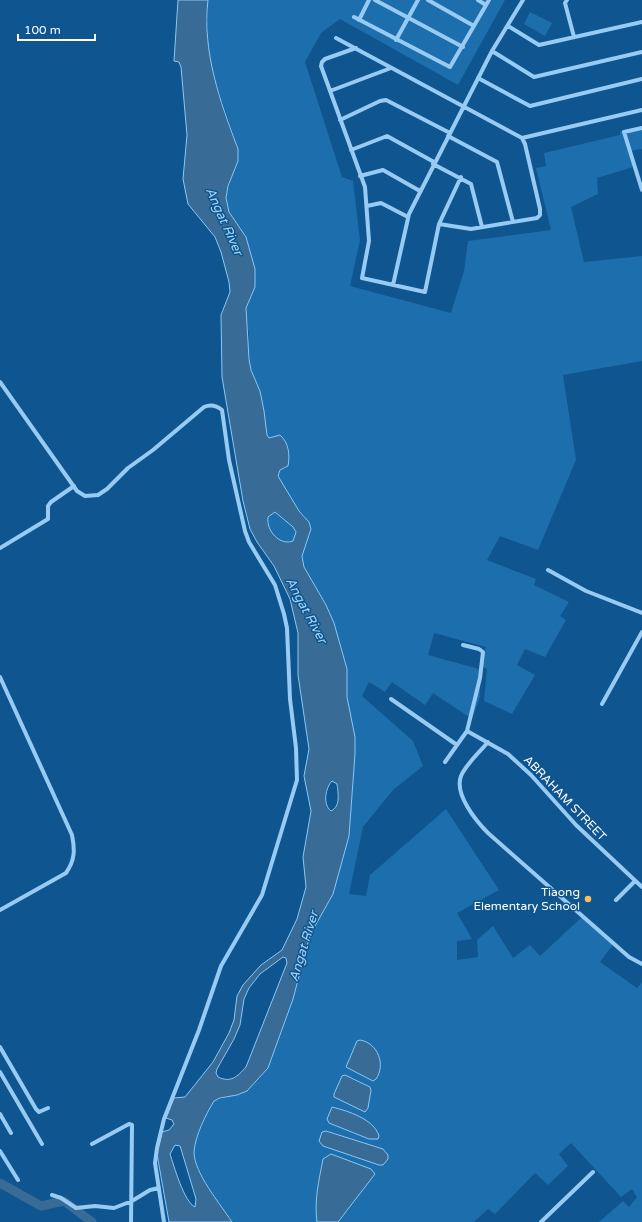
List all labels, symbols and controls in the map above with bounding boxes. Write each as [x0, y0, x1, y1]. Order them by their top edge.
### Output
scale bar [18, 16, 95, 42]
text: 100 m [24, 23, 61, 37]
water label: Angat River [202, 185, 247, 260]
water label: Angat River [282, 575, 331, 648]
street label: ABRAHAM STREET [521, 753, 610, 844]
place label: Tiaong Elementary School [473, 885, 580, 913]
marker: Tiaong Elementary School [583, 894, 593, 904]
water label: Angat River [286, 907, 323, 983]

